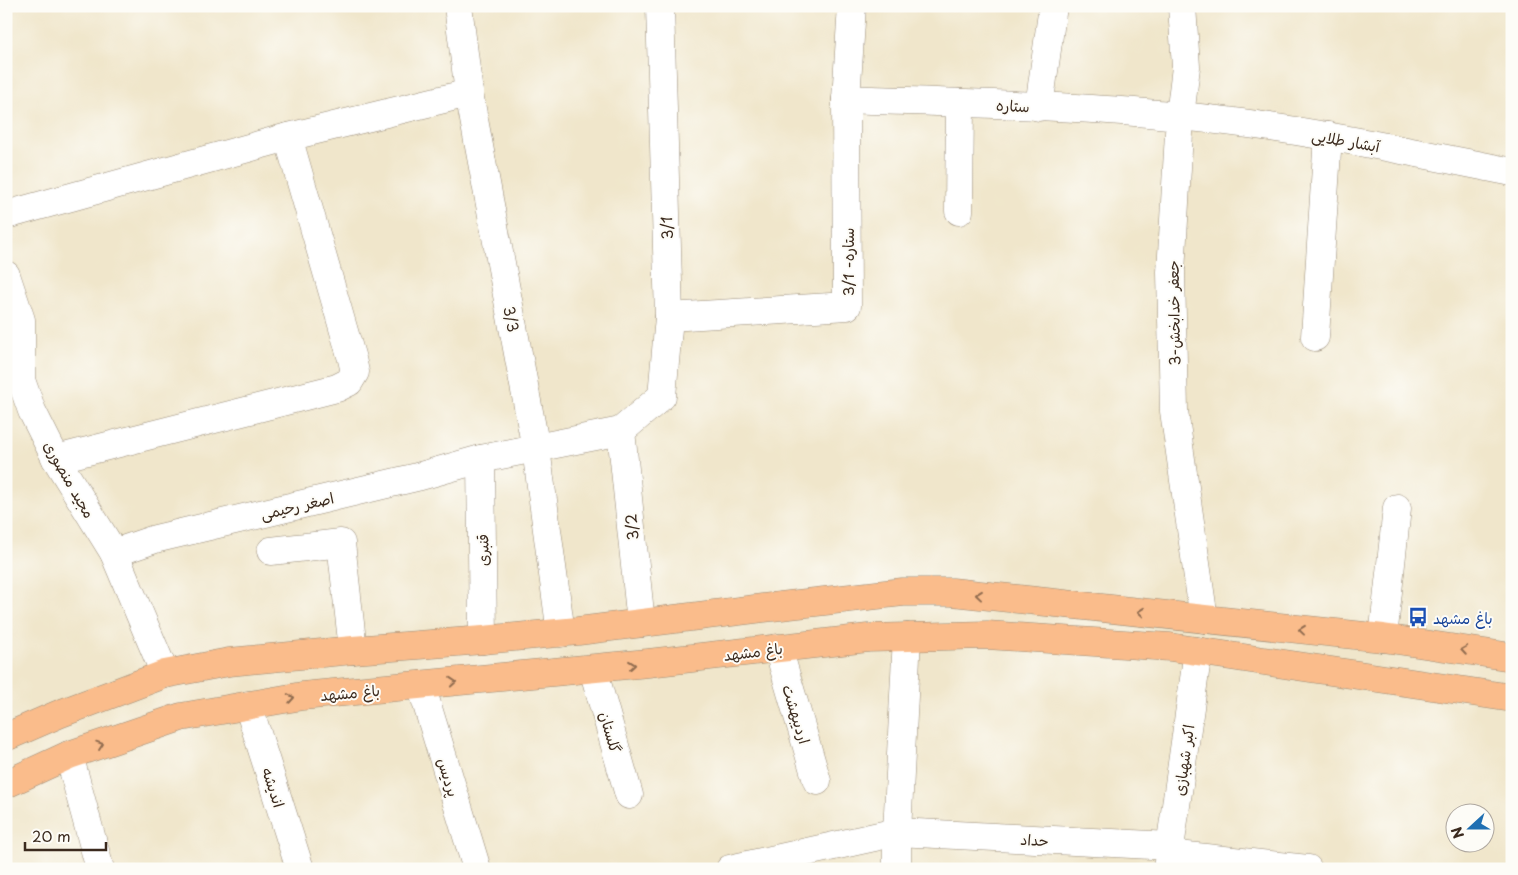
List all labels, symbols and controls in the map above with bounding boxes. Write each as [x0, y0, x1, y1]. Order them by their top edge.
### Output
street label: ستاره [996, 93, 1030, 117]
street label: آبشار طلایی [1310, 123, 1383, 158]
street label: 3/1 [654, 216, 678, 240]
street label: ستاره- 3/1 [836, 228, 859, 296]
street label: جعفر خدابخش-3 [1161, 260, 1185, 366]
street label: 3/3 [498, 304, 526, 334]
street label: مجید منصوری [39, 436, 101, 522]
street label: اصغر رحیمی [258, 485, 336, 525]
street label: 3/2 [618, 513, 644, 541]
street label: قنبری [470, 534, 494, 566]
one-way arrow [975, 589, 983, 600]
bus stop icon: باغ مشهد [1407, 606, 1429, 628]
place label: باغ مشهد [1433, 606, 1493, 629]
one-way arrow [1136, 607, 1144, 618]
one-way arrow [1298, 624, 1306, 635]
street label: باغ مشهد [722, 636, 784, 666]
one-way arrow [1459, 645, 1468, 655]
one-way arrow [628, 660, 636, 671]
one-way arrow [449, 677, 457, 688]
street label: باغ مشهد [319, 678, 381, 706]
street label: اردیبهشت [777, 682, 817, 746]
one-way arrow [287, 694, 295, 704]
street label: گلستان [594, 709, 628, 755]
street label: اکبر شهبازی [1167, 723, 1199, 797]
one-way arrow [95, 740, 103, 750]
street label: پردیس [432, 755, 466, 799]
street label: اندیشه [257, 764, 291, 810]
north arrow [1446, 802, 1496, 852]
scale bar [25, 820, 106, 852]
text: 20 m [32, 824, 71, 847]
text: N [1446, 824, 1469, 842]
street label: حداد [1020, 827, 1049, 851]

